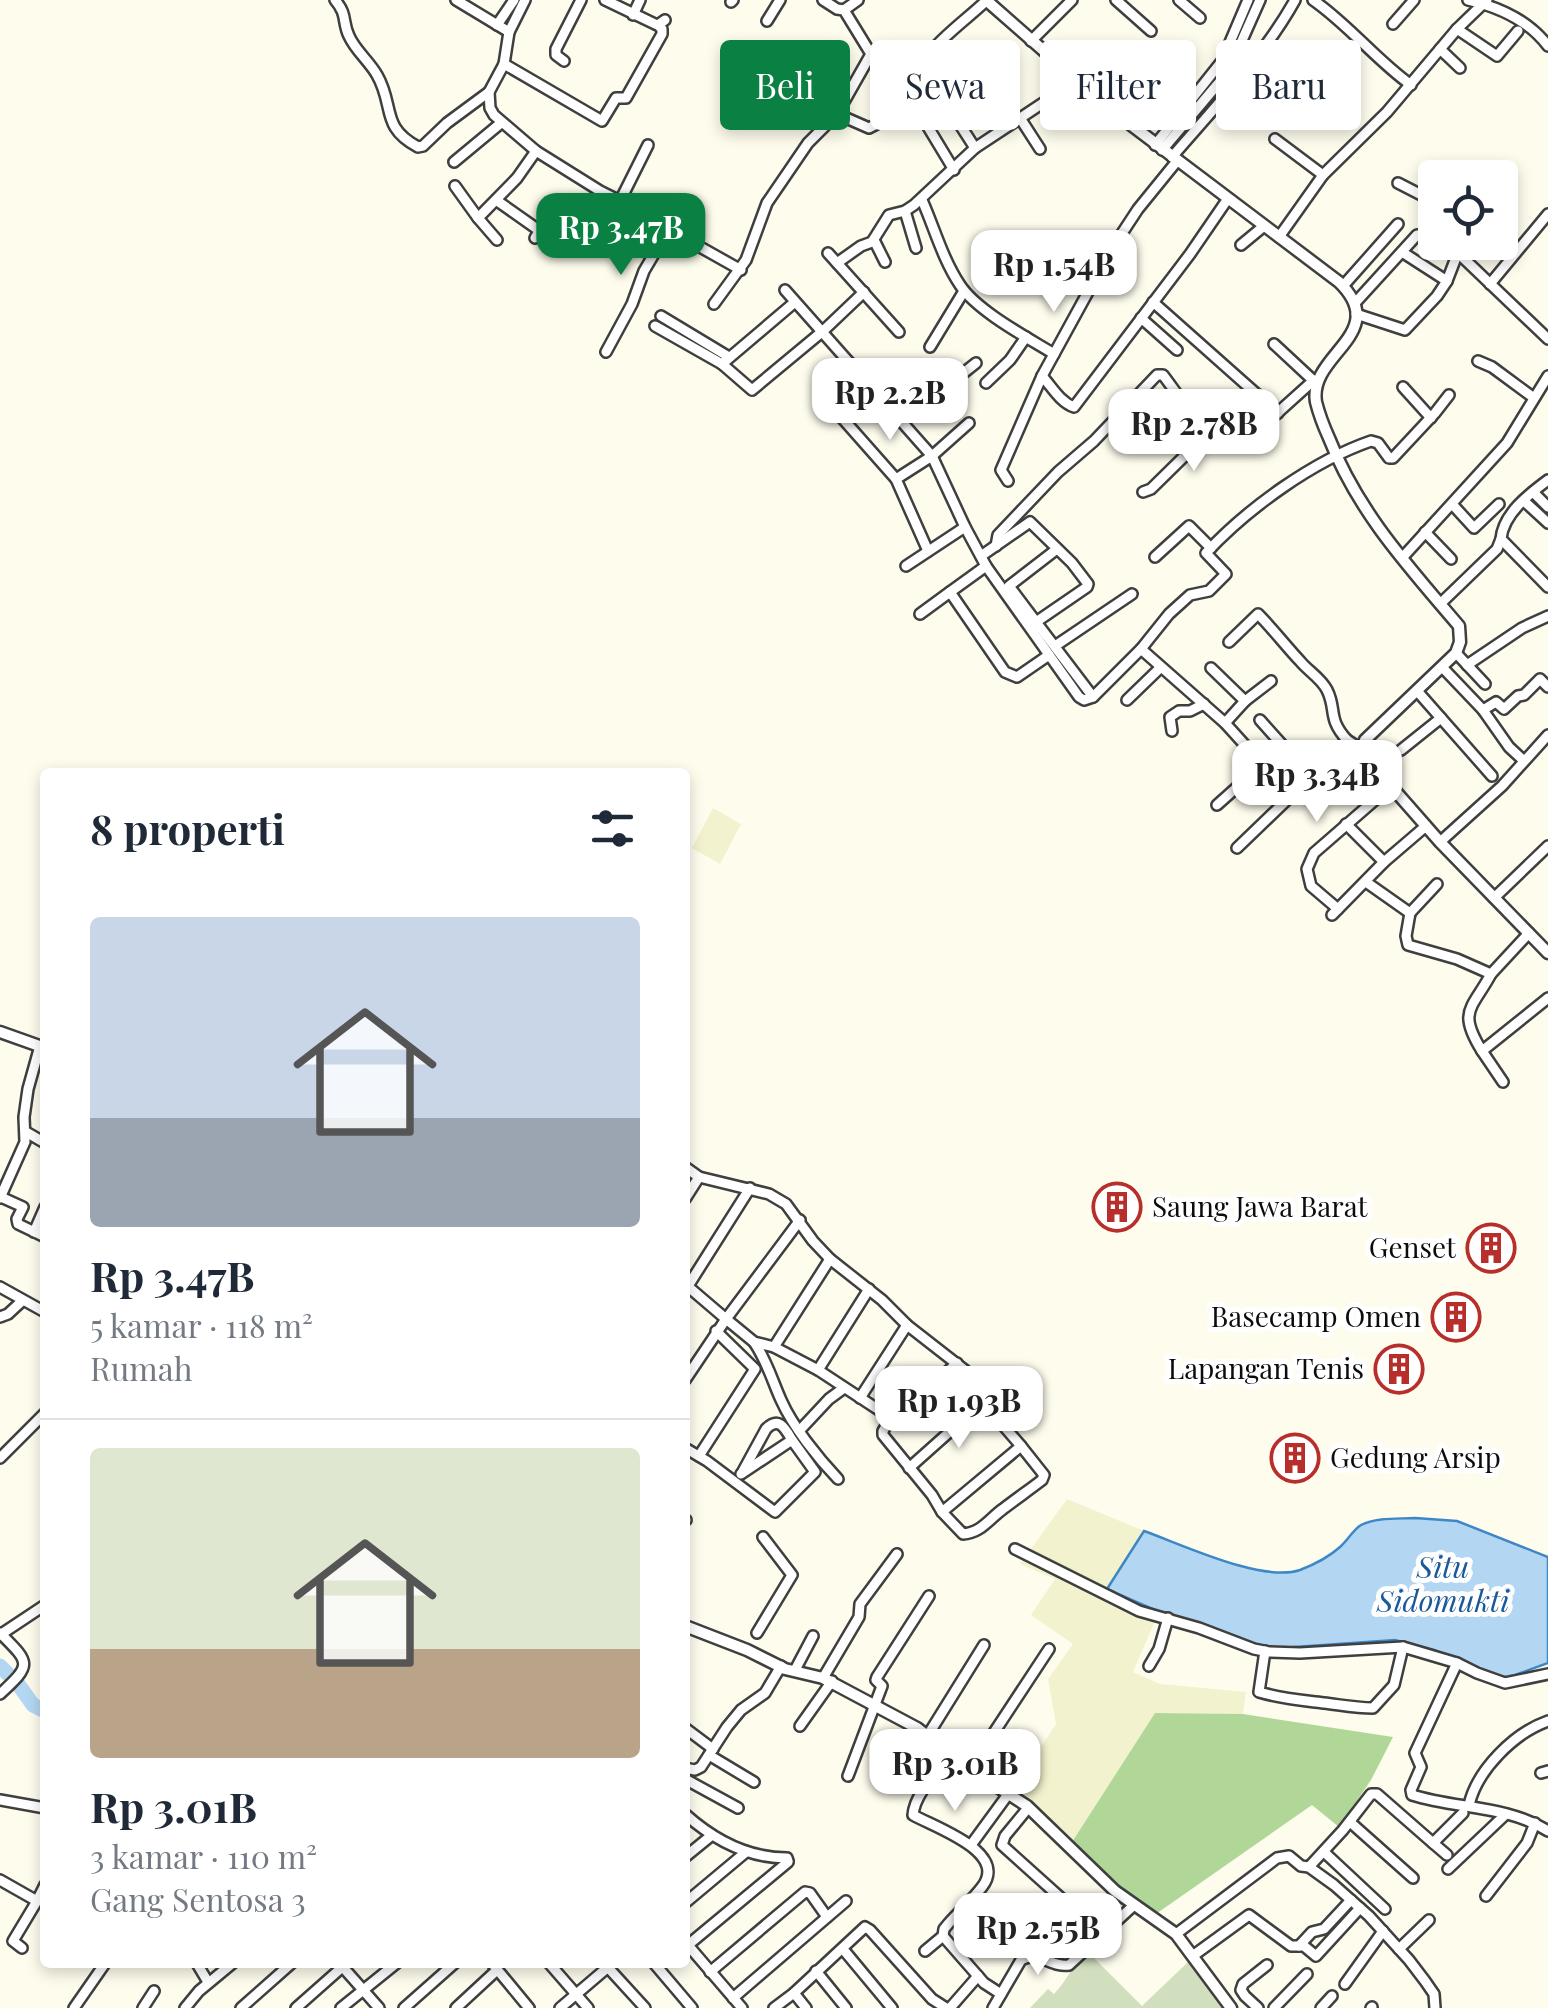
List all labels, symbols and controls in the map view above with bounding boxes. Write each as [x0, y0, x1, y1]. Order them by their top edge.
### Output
chip: Beli [720, 40, 850, 130]
chip: Sewa [870, 40, 1020, 130]
chip: Filter [1040, 40, 1196, 130]
chip: Baru [1216, 40, 1361, 130]
map controls [1418, 160, 1518, 260]
button: locate [1418, 160, 1518, 260]
pin: Rp 3.47B [518, 193, 724, 278]
text: Rp 3.47B [558, 204, 684, 247]
pin: Rp 1.54B [951, 230, 1157, 315]
text: Rp 1.54B [993, 241, 1115, 284]
pin: Rp 2.2B [798, 358, 982, 443]
text: Rp 2.2B [834, 369, 946, 412]
pin: Rp 2.78B [1091, 389, 1297, 474]
text: Rp 2.78B [1130, 400, 1258, 443]
pin: Rp 3.34B [1214, 740, 1420, 825]
text: Rp 3.34B [1254, 751, 1380, 794]
text: 8 properti [90, 800, 285, 856]
icon: filters [585, 801, 640, 856]
icon: home [275, 982, 455, 1162]
building icon: Saung Jawa Barat [1091, 1181, 1143, 1233]
place label: Saung Jawa Barat [1152, 1187, 1369, 1224]
building icon: Genset [1465, 1222, 1517, 1274]
place label: Genset [1369, 1228, 1457, 1265]
text: Rp 3.47B [90, 1247, 255, 1303]
building icon: Basecamp Omen [1430, 1291, 1482, 1343]
place label: Basecamp Omen [1211, 1297, 1421, 1334]
text: 5 kamar · 118 m² [90, 1303, 313, 1346]
building icon: Lapangan Tenis [1373, 1343, 1425, 1395]
text: Rumah [90, 1346, 193, 1389]
place label: Lapangan Tenis [1168, 1349, 1364, 1386]
pin: Rp 1.93B [856, 1366, 1062, 1451]
text: Rp 1.93B [897, 1377, 1021, 1420]
building icon: Gedung Arsip [1269, 1432, 1321, 1484]
place label: Gedung Arsip [1330, 1438, 1501, 1475]
icon: home [275, 1513, 455, 1693]
water label: Situ Sidomukti [1376, 1546, 1510, 1620]
pin: Rp 3.01B [852, 1729, 1058, 1814]
text: Rp 3.01B [891, 1740, 1019, 1783]
text: Rp 3.01B [90, 1778, 257, 1834]
text: 3 kamar · 110 m² [90, 1834, 317, 1877]
text: Gang Sentosa 3 [90, 1877, 306, 1920]
pin: Rp 2.55B [935, 1893, 1141, 1978]
text: Rp 2.55B [976, 1904, 1100, 1947]

